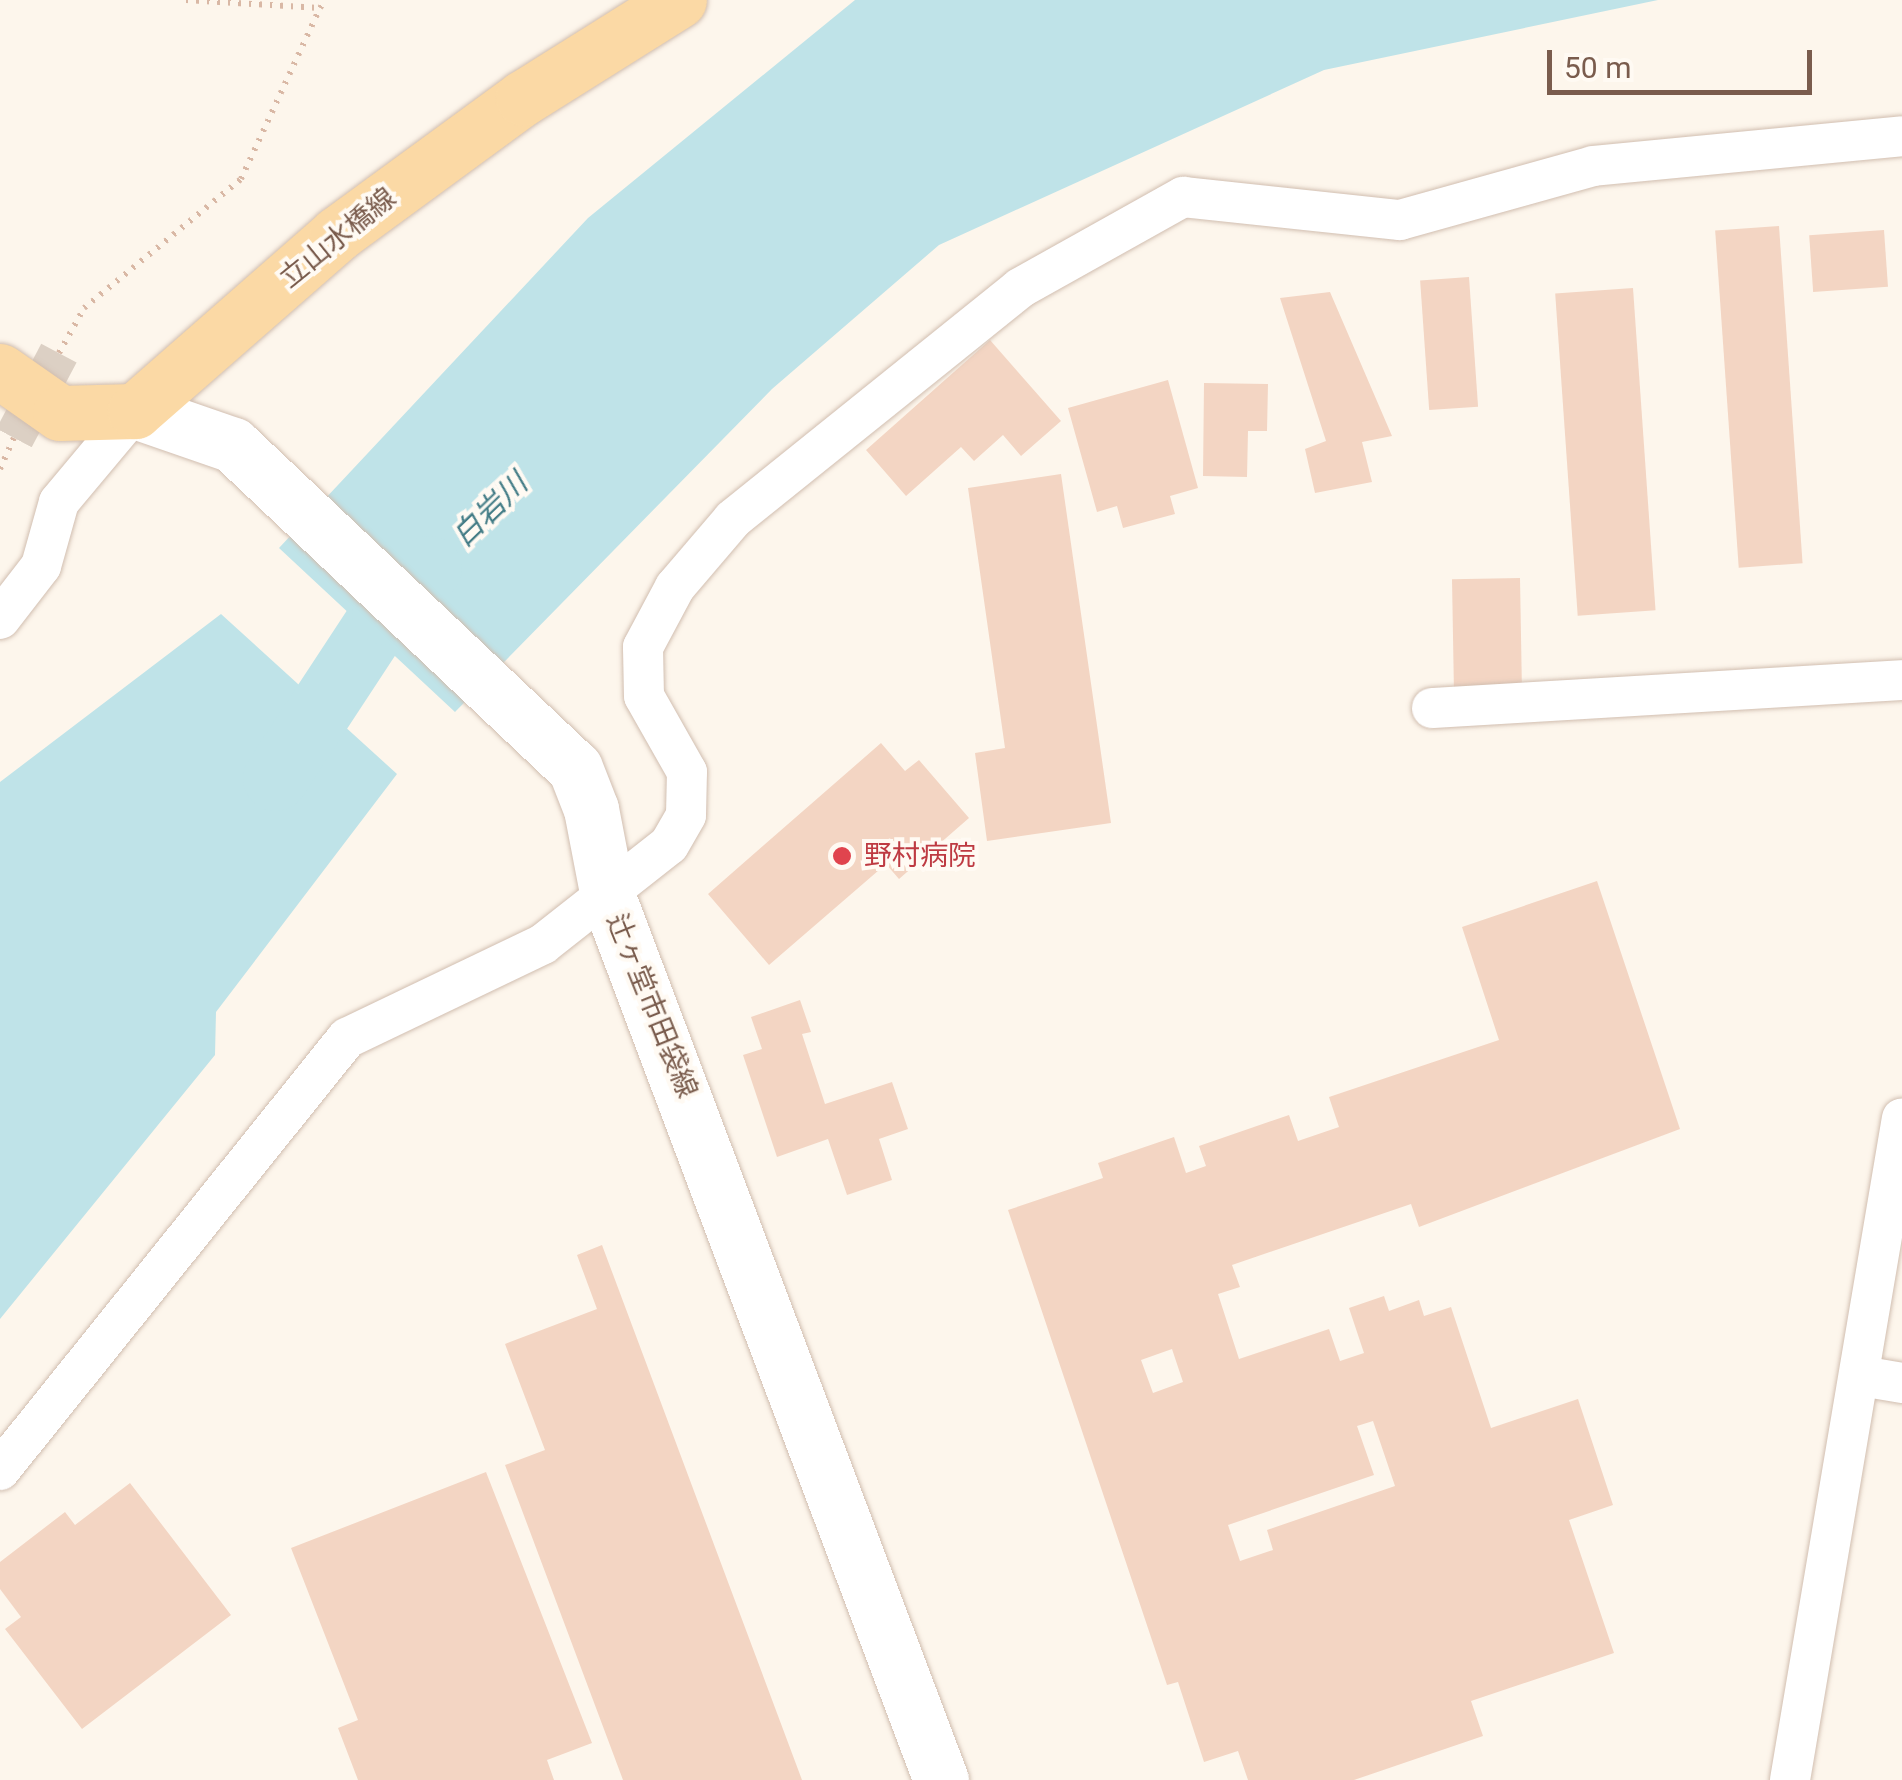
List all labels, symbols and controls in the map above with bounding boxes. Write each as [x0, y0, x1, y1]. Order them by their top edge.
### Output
scale bar [1552, 30, 1817, 92]
text: 50 m [1564, 50, 1631, 85]
street label: 立山水橋線 [273, 181, 403, 295]
water label: 白岩川 [445, 466, 535, 554]
place label: 野村病院 [864, 839, 976, 873]
marker: 野村病院 [829, 843, 855, 869]
street label: 辻ヶ堂市田袋線 [600, 909, 704, 1103]

